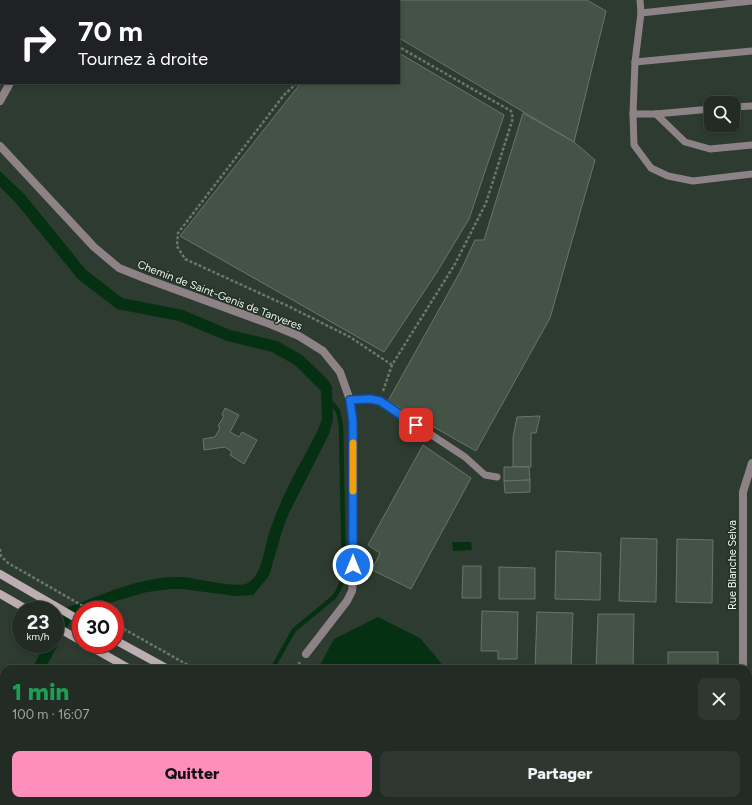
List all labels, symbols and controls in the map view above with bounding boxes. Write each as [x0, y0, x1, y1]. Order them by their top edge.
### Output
text: 70 m [78, 14, 143, 48]
icon: right [12, 16, 64, 68]
text: Tournez à droite [78, 48, 208, 70]
map controls [704, 96, 740, 132]
button: search [704, 96, 740, 132]
street label: Chemin de Saint-Genis de Tanyeres [136, 258, 304, 333]
pin [399, 408, 433, 442]
icon: arrive [405, 414, 427, 436]
street label: Rue Blanche Selva [726, 520, 739, 610]
position arrow [332, 544, 374, 586]
speed limit sign: 30 [72, 601, 124, 653]
text: 23 [27, 610, 49, 634]
text: km/h [27, 630, 49, 643]
text: 1 min [12, 677, 69, 706]
button: close [698, 678, 740, 720]
text: 100 m · 16:07 [12, 707, 89, 722]
button: Quitter [12, 751, 372, 797]
button: Partager [380, 751, 740, 797]

